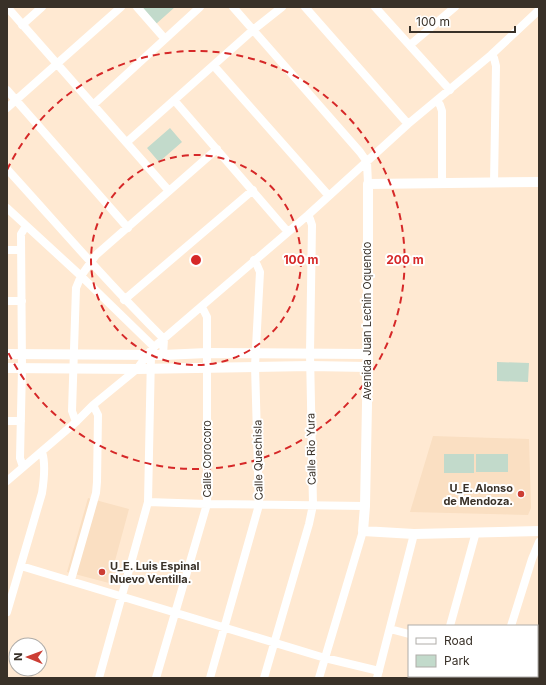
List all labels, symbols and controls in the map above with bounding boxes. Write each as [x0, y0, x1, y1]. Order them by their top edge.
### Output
scale bar [410, 8, 515, 34]
text: 100 m [416, 14, 450, 29]
street label: Avenida Juan Lechin Oquendo [360, 241, 374, 400]
text: 100 m [283, 252, 319, 267]
text: 200 m [386, 252, 424, 267]
centre of rings [189, 253, 203, 267]
street label: Calle Rio Yura [303, 413, 319, 485]
street label: Calle Corocoro [200, 420, 214, 498]
street label: Calle Quechisla [250, 420, 266, 500]
place label: U_E. Alonso de Mendoza. [443, 481, 513, 508]
marker: U_E. Alonso de Mendoza. [516, 489, 526, 499]
place label: U_E. Luis Espinal Nuevo Ventilla. [110, 559, 200, 586]
marker: U_E. Luis Espinal Nuevo Ventilla. [97, 567, 107, 577]
legend [408, 625, 538, 677]
text: Road [444, 633, 473, 648]
north arrow [8, 637, 48, 677]
text: N [11, 653, 25, 661]
text: Park [444, 653, 470, 668]

